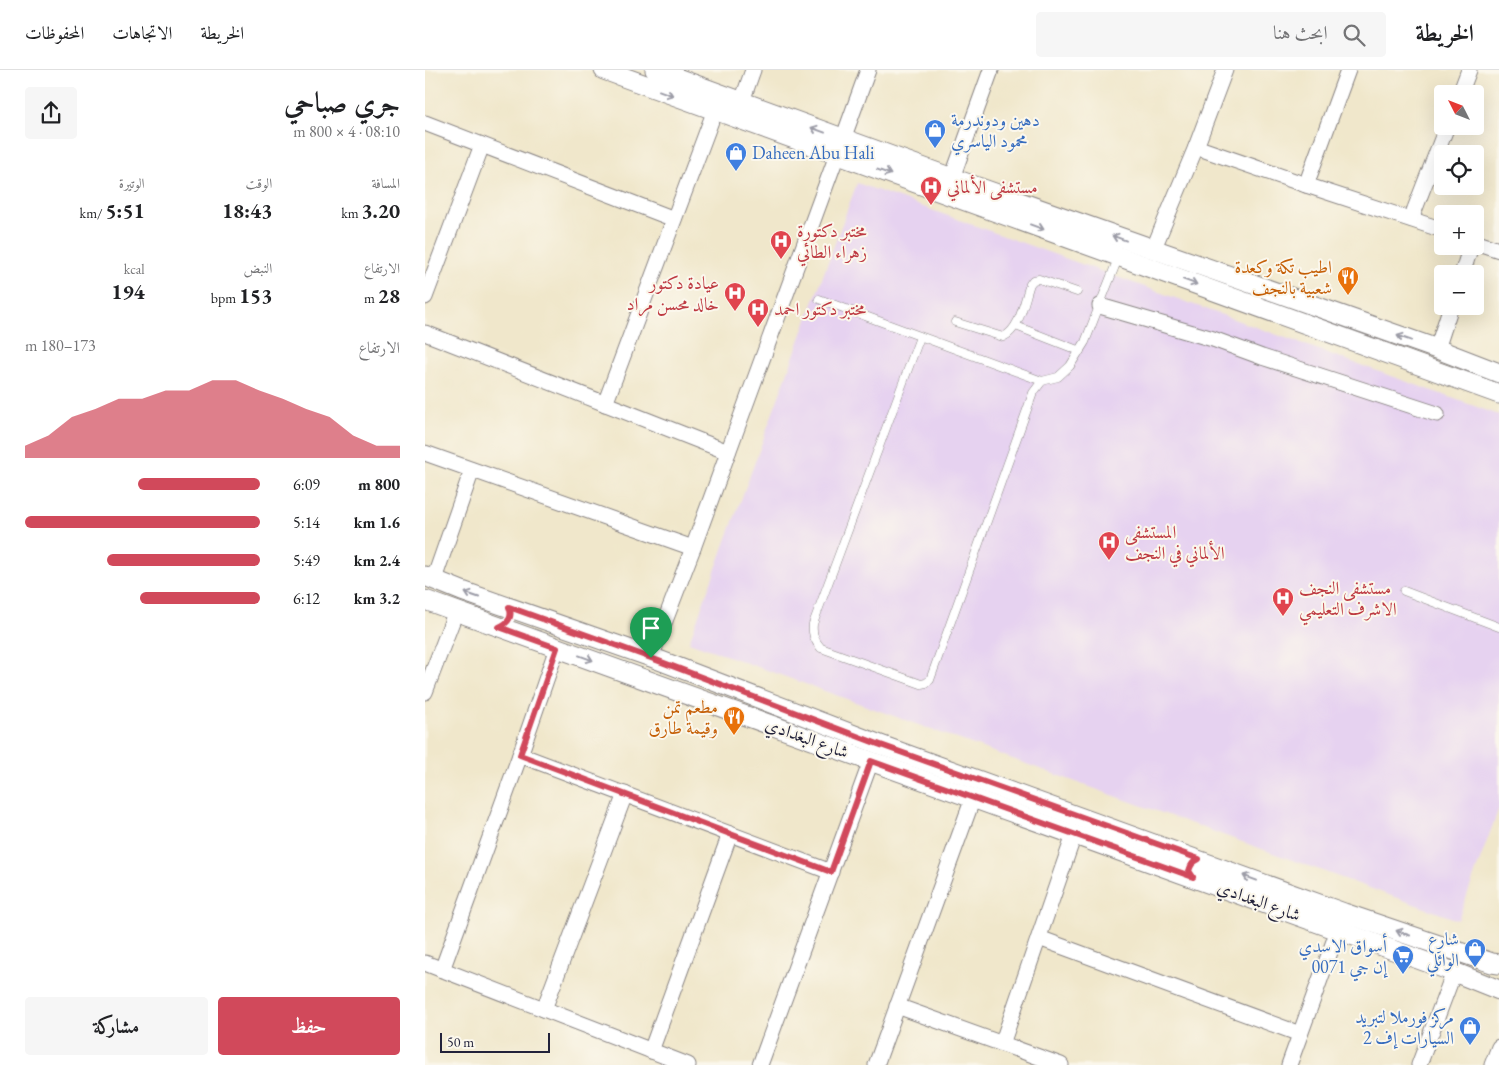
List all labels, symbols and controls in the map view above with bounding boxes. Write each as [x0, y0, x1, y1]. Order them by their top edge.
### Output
search box [1036, 12, 1386, 57]
text: الخريطة [1416, 17, 1474, 48]
text: ابحث هنا [1273, 20, 1328, 45]
text: المحفوظات [25, 21, 84, 44]
text: الاتجاهات [112, 21, 172, 44]
text: الخريطة [200, 21, 244, 44]
icon: search [1340, 21, 1368, 49]
text: جري صباحي [284, 84, 400, 120]
north arrow [1434, 85, 1484, 135]
map controls [1434, 85, 1484, 315]
button: share [25, 87, 77, 139]
one-way arrow [658, 89, 673, 98]
place label: دهين ودوندرمة محمود الياسري [951, 108, 1040, 156]
shop icon: دهين ودوندرمة محمود الياسري [923, 118, 947, 149]
text: 08:10 · 4 × 800 m [293, 121, 400, 142]
one-way arrow [810, 125, 826, 134]
shop icon: Daheen Abu Hali [724, 141, 748, 172]
place label: Daheen Abu Hali [752, 141, 875, 164]
button: locate [1434, 145, 1484, 195]
one-way arrow [876, 168, 892, 177]
text: الوتيرة [119, 174, 145, 192]
text: الوقت [246, 174, 272, 192]
text: المسافة [371, 174, 400, 192]
place label: مستشفى الألماني [947, 174, 1038, 202]
hospital icon: مستشفى الألماني [919, 175, 943, 206]
text: 5:51 [105, 197, 145, 224]
text: 18:43 [222, 197, 272, 224]
text: 3.20 [361, 197, 400, 224]
text: /km [80, 204, 105, 222]
text: km [341, 204, 361, 222]
button: + [1434, 205, 1484, 255]
place label: مختبر دكتورة زهراء الطائي [797, 219, 867, 267]
one-way arrow [1029, 223, 1045, 232]
hospital icon: مختبر دكتورة زهراء الطائي [769, 229, 793, 260]
one-way arrow [1111, 232, 1127, 242]
place label: اطيب تكة وكعدة شعبية بالنجف [1234, 255, 1332, 299]
text: النبض [243, 259, 272, 277]
text: الارتفاع [364, 259, 400, 277]
text: kcal [124, 260, 145, 278]
restaurant icon: اطيب تكة وكعدة شعبية بالنجف [1336, 265, 1360, 296]
button: − [1434, 265, 1484, 315]
place label: عيادة دكتور خالد محسن مراد [627, 271, 719, 317]
text: 194 [111, 278, 145, 305]
one-way arrow [1182, 278, 1197, 287]
hospital icon: عيادة دكتور خالد محسن مراد [723, 281, 747, 312]
text: 153 [239, 282, 272, 309]
text: 28 [378, 282, 400, 309]
text: bpm [211, 289, 239, 307]
text: m [364, 289, 378, 307]
hospital icon: مختبر دكتور احمد [746, 297, 770, 328]
place label: مختبر دكتور احمد [774, 297, 866, 320]
one-way arrow [1397, 333, 1412, 342]
text: 173–180 m [25, 335, 96, 356]
text: الارتفاع [358, 337, 400, 358]
text: 6:09 [293, 474, 320, 495]
text: 800 m [358, 474, 400, 495]
text: 5:14 [293, 512, 320, 533]
text: 1.6 km [354, 512, 400, 533]
place label: المستشفى الألماني في النجف [1125, 520, 1225, 568]
hospital icon: المستشفى الألماني في النجف [1097, 530, 1121, 561]
text: 5:49 [293, 550, 320, 571]
text: 2.4 km [354, 550, 400, 571]
place label: مستشفى النجف الاشرف التعليمي [1299, 576, 1397, 626]
hospital icon: مستشفى النجف الاشرف التعليمي [1271, 586, 1295, 617]
text: 6:12 [293, 588, 320, 609]
text: 3.2 km [354, 588, 400, 609]
one-way arrow [465, 589, 481, 599]
pin [630, 607, 672, 658]
icon: arrive [637, 614, 665, 642]
one-way arrow [578, 654, 593, 663]
place label: مطعم تمن وقيمة طارق [648, 695, 718, 739]
restaurant icon: مطعم تمن وقيمة طارق [722, 705, 746, 736]
street label: شارع البغدادي [761, 712, 852, 767]
one-way arrow [1243, 873, 1258, 882]
street label: شارع البغدادي [1213, 875, 1304, 930]
place label: شارع الوائلي [1426, 927, 1459, 977]
one-way arrow [1396, 928, 1411, 937]
place label: أسواق الاسدي إن جي 0071 [1299, 933, 1388, 982]
shop icon: شارع الوائلي [1463, 937, 1487, 968]
supermarket icon: أسواق الاسدي إن جي 0071 [1391, 944, 1415, 975]
button: مشاركة [25, 997, 208, 1055]
button: حفظ [218, 997, 400, 1055]
place label: مركز فورملا لتبريد السيارات إف 2 [1355, 1005, 1454, 1049]
shop icon: مركز فورملا لتبريد السيارات إف 2 [1458, 1015, 1482, 1046]
scale bar [440, 1030, 550, 1053]
text: 50 m [447, 1033, 474, 1051]

